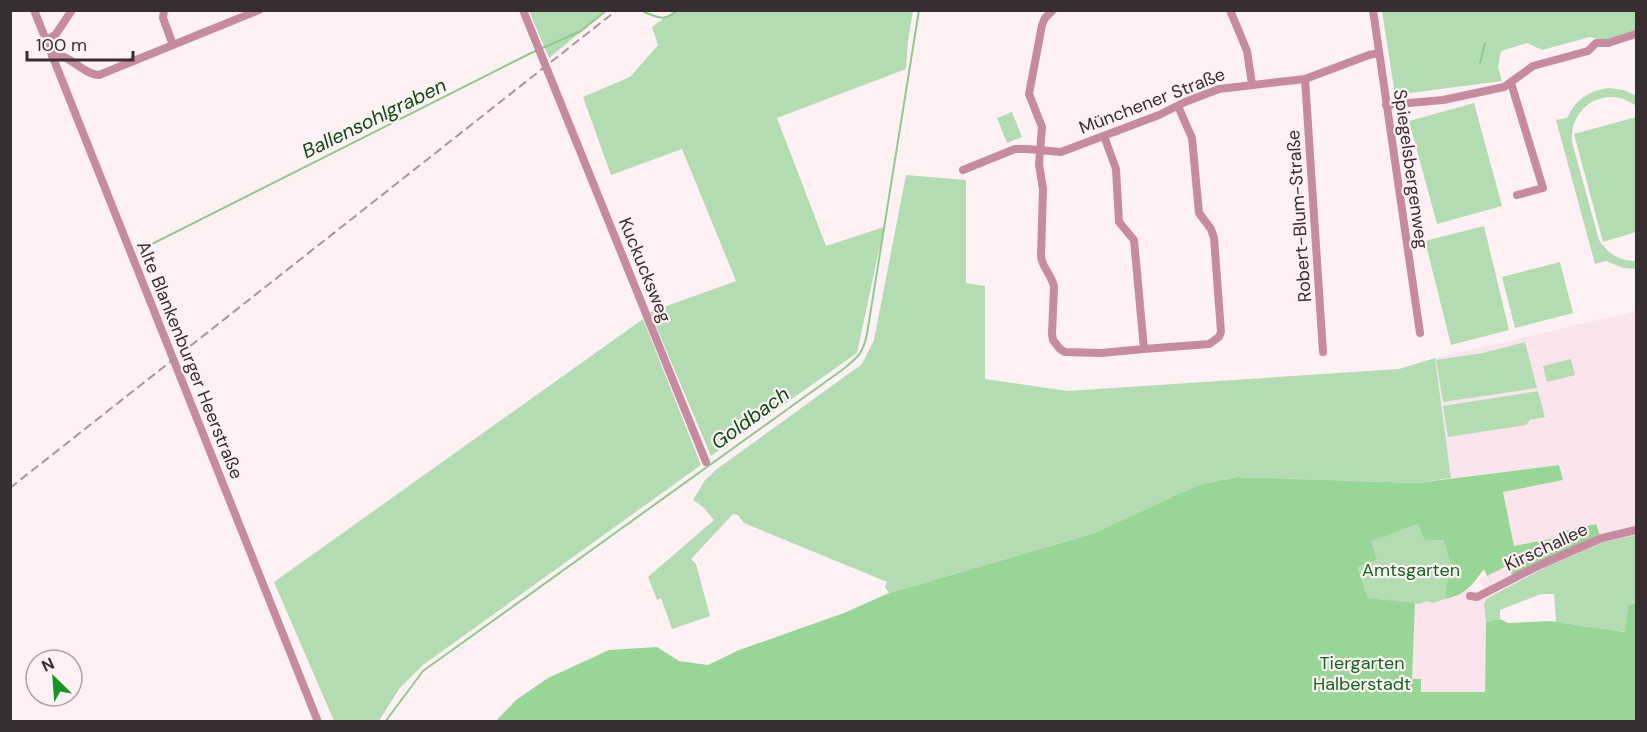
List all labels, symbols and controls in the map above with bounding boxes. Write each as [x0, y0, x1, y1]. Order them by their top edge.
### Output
scale bar [27, 24, 134, 62]
text: 100 m [36, 33, 87, 57]
street label: Münchener Straße [1076, 62, 1228, 140]
water label: Ballensohlgraben [298, 72, 450, 164]
street label: Spiegelsbergenweg [1388, 88, 1434, 250]
street label: Robert-Blum-Straße [1281, 129, 1317, 303]
street label: Kuckucksweg [613, 214, 677, 326]
street label: Alte Blankenburger Heerstraße [131, 238, 249, 482]
water label: Goldbach [706, 381, 794, 455]
street label: Kirschallee [1500, 517, 1592, 577]
park label: Amtsgarten [1362, 558, 1460, 582]
north arrow [24, 648, 84, 708]
park label: Tiergarten Halberstadt [1313, 651, 1411, 696]
text: N [38, 653, 58, 677]

